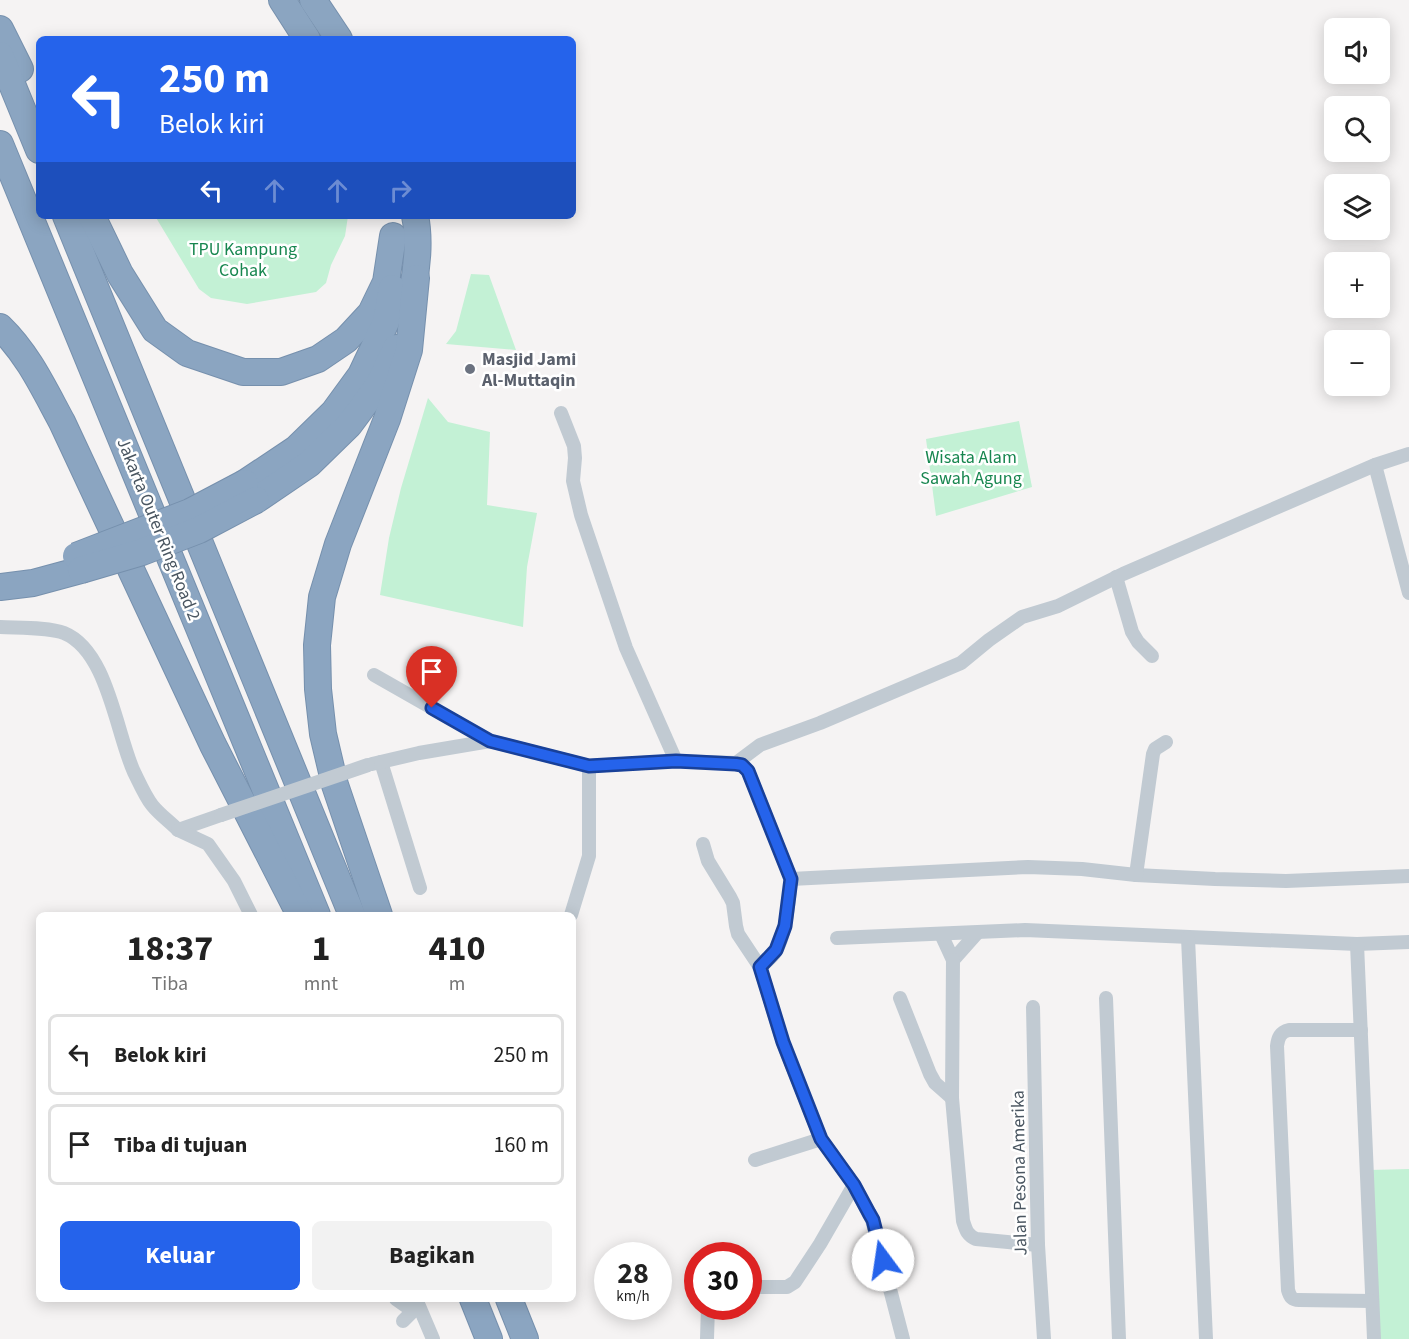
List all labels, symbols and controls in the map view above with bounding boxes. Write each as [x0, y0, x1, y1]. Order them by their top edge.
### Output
map controls [1324, 18, 1390, 396]
button: sound [1324, 18, 1390, 84]
text: 250 m [159, 49, 270, 109]
icon: left [60, 60, 138, 138]
button: search [1324, 96, 1390, 162]
text: Belok kiri [159, 105, 265, 144]
icon: left [195, 174, 228, 207]
icon: ahead [258, 174, 291, 207]
icon: ahead [321, 174, 354, 207]
icon: right [384, 174, 417, 207]
button: layers [1324, 174, 1390, 240]
park label: TPU Kampung Cohak [189, 237, 297, 283]
button: + [1324, 252, 1390, 318]
button: − [1324, 330, 1390, 396]
place label: Masjid Jami Al-Muttaqin [481, 347, 576, 393]
marker: Masjid Jami Al-Muttaqin [463, 362, 477, 376]
street label: Jakarta Outer Ring Road 2 [110, 434, 207, 624]
park label: Wisata Alam Sawah Agung [920, 445, 1022, 491]
pin [406, 646, 457, 708]
icon: arrive [415, 655, 448, 688]
text: 18:37 [126, 923, 213, 974]
text: 1 [311, 923, 330, 974]
text: 410 [428, 923, 486, 974]
text: Tiba [152, 970, 188, 998]
text: mnt [304, 970, 338, 998]
text: m [449, 970, 465, 998]
icon: left [63, 1038, 96, 1071]
text: Belok kiri [114, 1039, 207, 1071]
text: 250 m [494, 1039, 549, 1071]
street label: Jalan Pesona Amerika [1006, 1090, 1033, 1256]
icon: arrive [63, 1128, 96, 1161]
text: Tiba di tujuan [114, 1129, 247, 1161]
text: 160 m [494, 1129, 549, 1161]
button: Keluar [60, 1221, 300, 1290]
button: Bagikan [312, 1221, 552, 1290]
position arrow [851, 1228, 915, 1292]
speed limit sign: 30 [684, 1242, 762, 1320]
text: 28 [617, 1252, 649, 1295]
text: km/h [616, 1286, 650, 1307]

